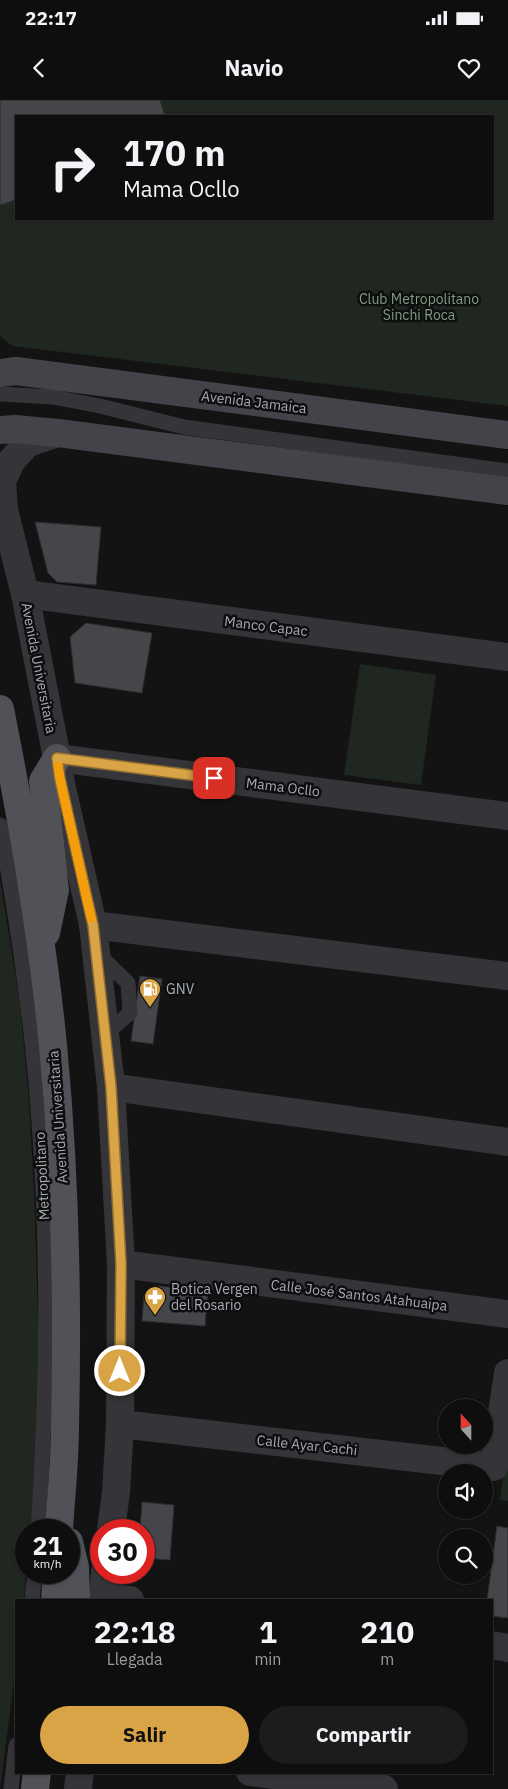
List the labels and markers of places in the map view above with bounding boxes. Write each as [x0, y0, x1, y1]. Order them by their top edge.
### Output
pin [193, 757, 235, 799]
fuel station icon: GNV [138, 977, 162, 1008]
place label: GNV [166, 980, 195, 998]
place label: Botica Vergen del Rosario [171, 1280, 258, 1314]
pharmacy icon: Botica Vergen del Rosario [143, 1285, 167, 1316]

